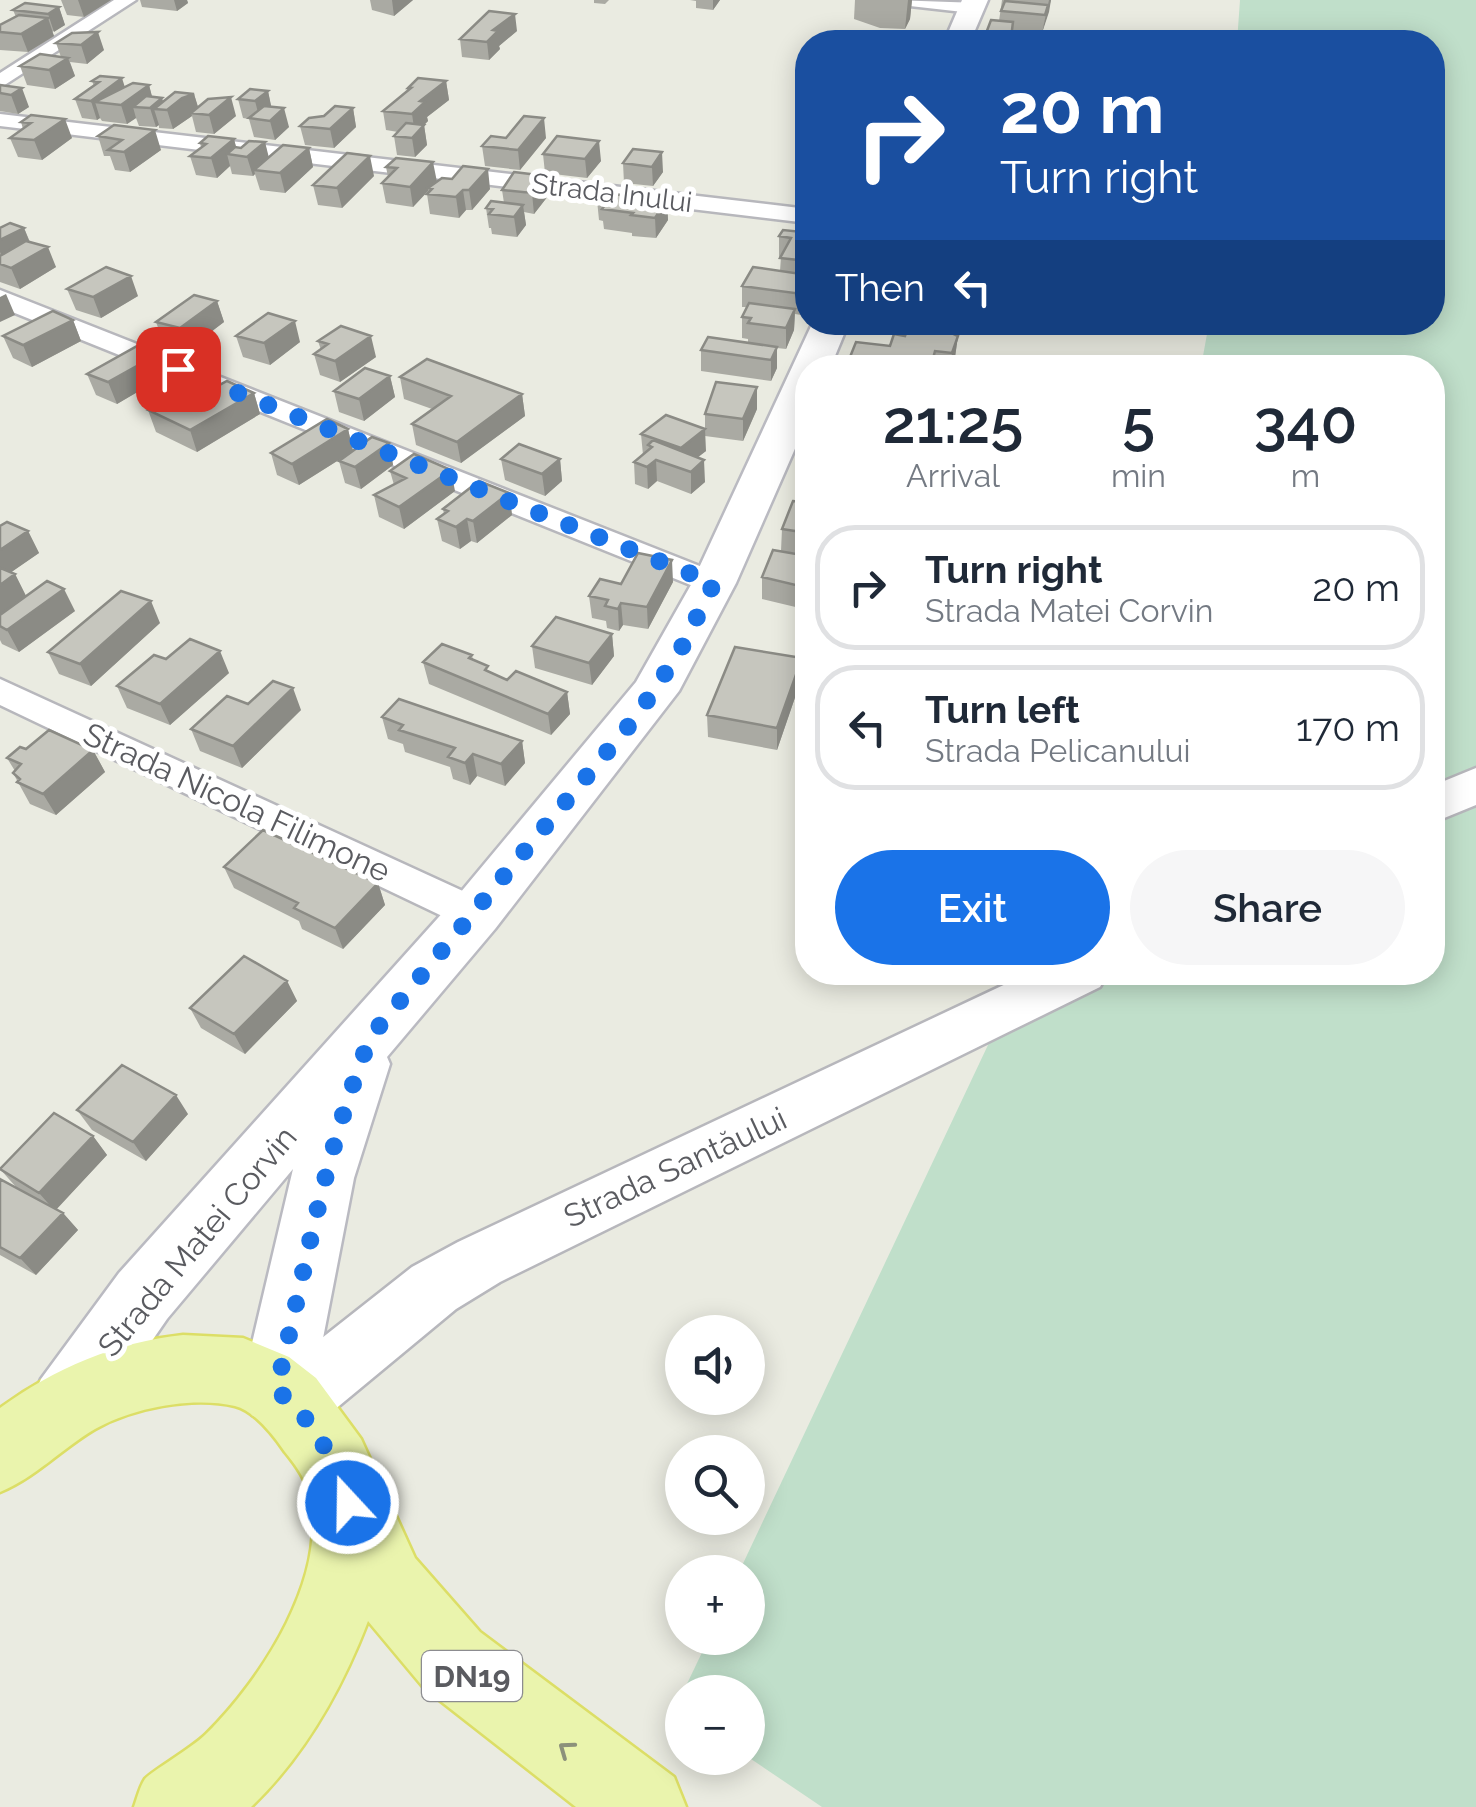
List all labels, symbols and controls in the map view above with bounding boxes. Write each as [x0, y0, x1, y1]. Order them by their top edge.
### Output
text: 20 m [1000, 67, 1164, 149]
icon: right [835, 70, 965, 200]
text: Turn right [1000, 151, 1198, 204]
street label: Strada Inului [530, 167, 694, 219]
icon: left [945, 260, 1000, 315]
text: Then [835, 265, 925, 310]
pin [136, 327, 221, 412]
icon: arrive [151, 342, 206, 397]
text: 21:25 [883, 387, 1023, 457]
text: 5 [1122, 387, 1155, 457]
text: 340 [1254, 387, 1357, 457]
text: Arrival [906, 457, 1000, 494]
text: min [1111, 457, 1166, 494]
text: m [1291, 457, 1320, 494]
text: Turn right [925, 547, 1102, 592]
icon: right [840, 560, 895, 615]
text: 20 m [1312, 565, 1400, 610]
text: Strada Matei Corvin [925, 592, 1213, 629]
text: Turn left [925, 687, 1080, 732]
icon: left [840, 700, 895, 755]
text: 170 m [1296, 705, 1400, 750]
street label: Strada Nicola Filimone [78, 715, 396, 889]
text: Strada Pelicanului [925, 732, 1190, 769]
button: Exit [835, 850, 1110, 965]
button: Share [1130, 850, 1405, 965]
street label: Strada Santăului [558, 1099, 792, 1235]
street label: Strada Matei Corvin [90, 1119, 304, 1363]
map controls [665, 1315, 765, 1775]
button: sound [665, 1315, 765, 1415]
button: search [665, 1435, 765, 1535]
position arrow [296, 1451, 400, 1555]
button: + [665, 1555, 765, 1655]
road number: DN19 [422, 1651, 522, 1701]
button: − [665, 1675, 765, 1775]
one-way arrow [559, 1743, 577, 1761]

